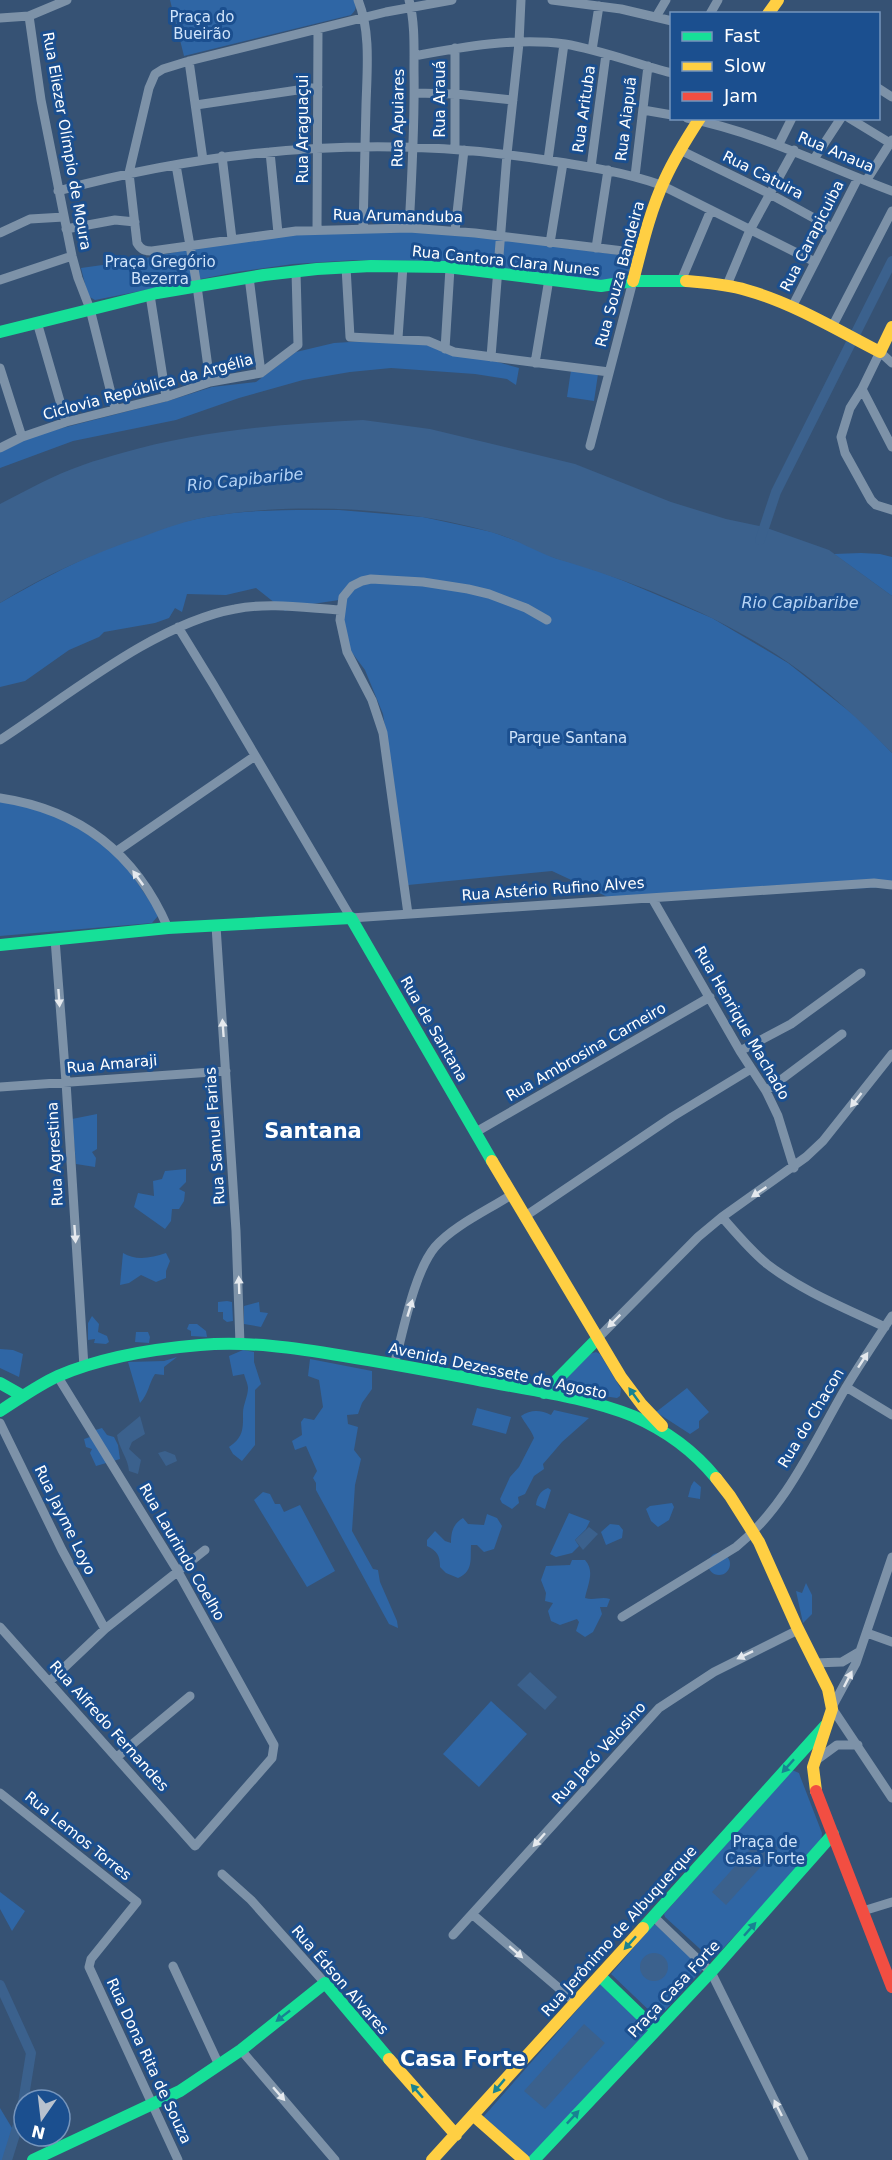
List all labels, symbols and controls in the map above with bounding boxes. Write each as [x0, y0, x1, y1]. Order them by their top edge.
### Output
park label: Praça do Bueirão [169, 8, 235, 43]
legend [670, 12, 880, 120]
text: Fast [724, 25, 760, 46]
street label: Rua Eliezer Olímpio de Moura [39, 31, 95, 251]
text: Slow [724, 55, 766, 76]
street label: Rua Arauá [431, 60, 449, 138]
street label: Rua Arituba [569, 64, 599, 154]
street label: Rua Apuiares [388, 68, 408, 168]
street label: Rua Araguaçui [294, 75, 312, 183]
street label: Rua Aiapuã [612, 76, 640, 162]
text: Jam [723, 85, 758, 106]
street label: Rua Anaua [795, 128, 877, 176]
street label: Rua Catuira [720, 147, 806, 203]
street label: Rua Carapicuiba [776, 177, 848, 295]
street label: Rua Souza Bandeira [592, 199, 648, 349]
street label: Rua Arumanduba [333, 206, 463, 226]
street label: Rua Cantora Clara Nunes [411, 242, 601, 280]
park label: Praça Gregório Bezerra [104, 253, 216, 288]
street label: Ciclovia República da Argélia [41, 350, 255, 424]
water label: Rio Capibaribe [186, 464, 304, 495]
water label: Rio Capibaribe [742, 593, 859, 612]
park label: Parque Santana [509, 729, 627, 747]
one-way arrow [133, 870, 145, 885]
street label: Rua Astério Rufino Alves [461, 874, 645, 904]
street label: Rua Henrique Machado [691, 943, 793, 1103]
street label: Rua de Santana [397, 973, 471, 1085]
one-way arrow [54, 988, 63, 1007]
street label: Rua Ambrosina Carneiro [503, 999, 669, 1105]
one-way arrow [218, 1018, 227, 1037]
street label: Rua Amaraji [66, 1051, 158, 1077]
street label: Rua Samuel Farias [201, 1066, 229, 1205]
one-way arrow [850, 1093, 862, 1108]
street label: Rua Agrestina [43, 1101, 67, 1207]
district label: Santana [264, 1119, 362, 1143]
one-way arrow [752, 1186, 768, 1198]
one-way arrow [70, 1224, 79, 1243]
one-way arrow [234, 1276, 243, 1295]
one-way arrow [406, 1299, 415, 1317]
one-way arrow [608, 1314, 622, 1328]
street label: Avenida Dezessete de Agosto [387, 1339, 609, 1403]
one-way arrow [858, 1352, 869, 1368]
street label: Rua do Chacon [774, 1365, 848, 1471]
one-way arrow [628, 1387, 640, 1403]
street label: Rua Jayme Loyo [31, 1462, 99, 1578]
street label: Rua Laurindo Coelho [135, 1480, 229, 1624]
one-way arrow [736, 1651, 753, 1660]
street label: Rua Alfredo Fernandes [46, 1657, 172, 1795]
one-way arrow [844, 1671, 853, 1688]
street label: Rua Jacó Velosino [548, 1698, 650, 1808]
one-way arrow [781, 1758, 795, 1773]
street label: Rua Lemos Torres [21, 1788, 135, 1884]
one-way arrow [533, 1832, 546, 1847]
park label: Praça de Casa Forte [725, 1833, 805, 1868]
street label: Rua Jerônimo de Albuquerque [538, 1842, 700, 2020]
street label: Rua Édson Alvares [288, 1921, 393, 2038]
one-way arrow [743, 1921, 757, 1936]
one-way arrow [623, 1935, 637, 1950]
street label: Praça Casa Forte [624, 1937, 724, 2041]
one-way arrow [508, 1945, 523, 1958]
street label: Rua Dona Rita de Souza [103, 1975, 195, 2147]
one-way arrow [275, 2010, 291, 2023]
district label: Casa Forte [400, 2047, 526, 2071]
one-way arrow [492, 2078, 505, 2094]
one-way arrow [411, 2084, 424, 2099]
one-way arrow [272, 2087, 285, 2102]
north arrow [12, 2088, 72, 2148]
one-way arrow [773, 2099, 783, 2116]
one-way arrow [566, 2110, 580, 2124]
text: N [30, 2121, 47, 2143]

